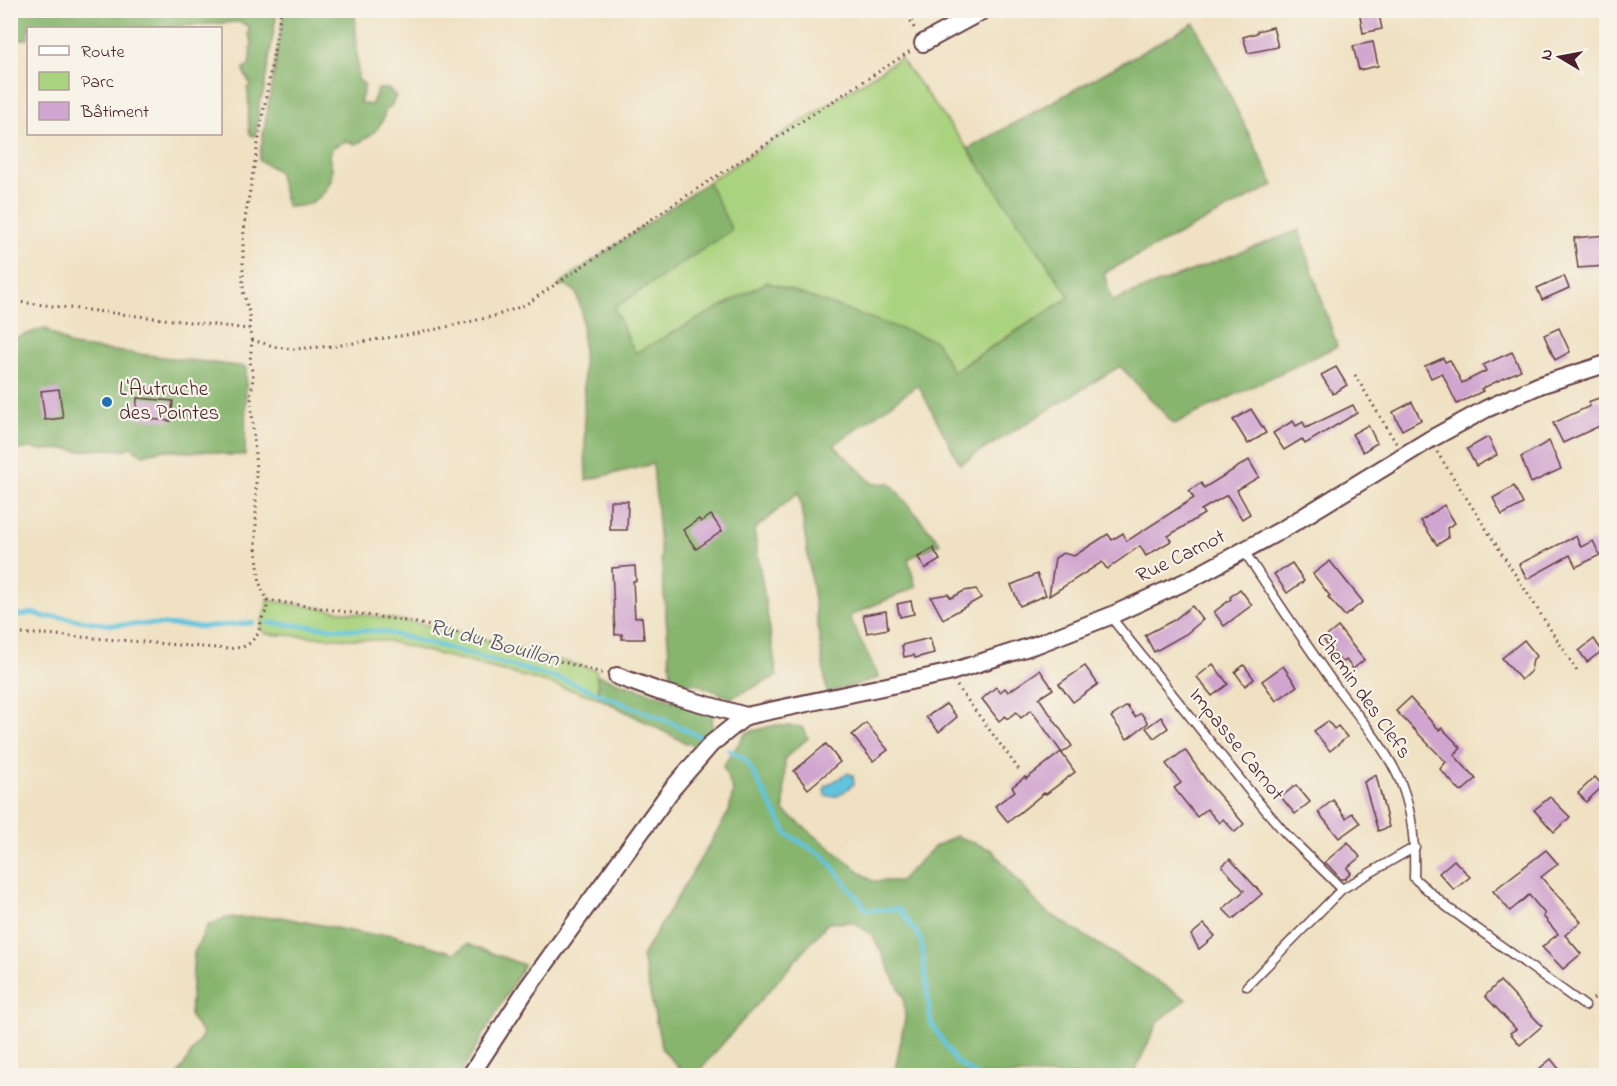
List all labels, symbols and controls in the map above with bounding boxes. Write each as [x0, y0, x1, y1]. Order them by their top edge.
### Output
legend [27, 27, 222, 135]
north arrow [1530, 27, 1590, 87]
text: Route [81, 40, 126, 66]
text: N [1534, 47, 1560, 62]
text: Parc [81, 70, 114, 96]
text: Bâtiment [80, 100, 149, 126]
place label: L'Autruche des Pointes [119, 375, 219, 429]
marker: L'Autruche des Pointes [100, 395, 114, 409]
street label: Rue Carnot [1131, 522, 1231, 592]
water label: Ru du Bouillon [426, 611, 563, 677]
street label: Chemin des Clefs [1308, 627, 1418, 765]
street label: Impasse Carnot [1181, 682, 1291, 808]

